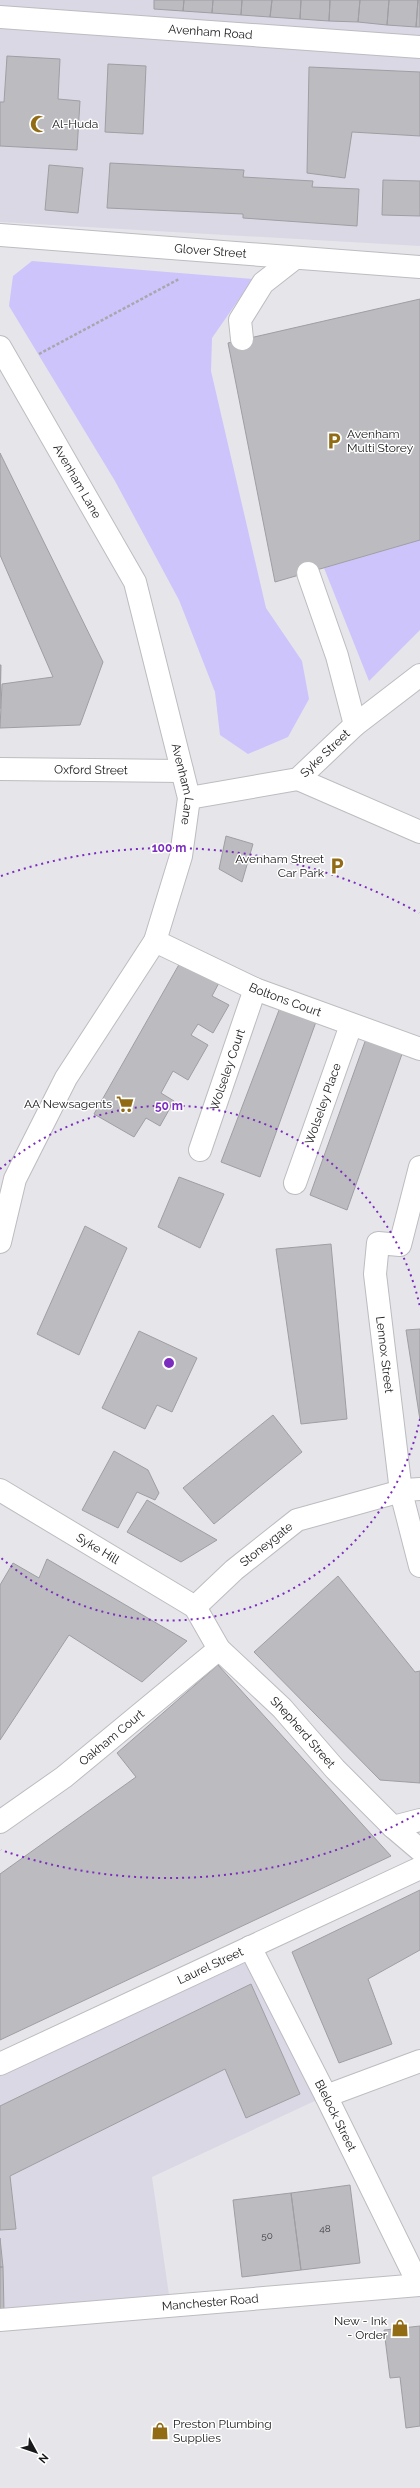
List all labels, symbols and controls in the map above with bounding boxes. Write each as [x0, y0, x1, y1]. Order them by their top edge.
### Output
street label: Avenham Road [168, 22, 253, 42]
mosque icon: Al-Huda [29, 114, 49, 134]
place label: Al-Huda [52, 117, 98, 131]
street label: Glover Street [174, 241, 247, 261]
place label: Avenham Multi Storey [347, 427, 414, 455]
parking icon: Avenham Multi Storey [324, 431, 344, 451]
street label: Avenham Lane [50, 442, 104, 521]
street label: Syke Street [297, 727, 353, 780]
street label: Avenham Lane [169, 742, 196, 826]
street label: Oxford Street [54, 763, 128, 777]
text: 100 m [152, 841, 186, 855]
place label: Avenham Street Car Park [235, 852, 325, 880]
parking icon: Avenham Street Car Park [327, 856, 347, 876]
street label: Boltons Court [247, 980, 323, 1020]
street label: Wolseley Court [207, 1027, 248, 1112]
street label: Wolseley Place [302, 1061, 344, 1146]
supermarket icon: AA Newsagents [115, 1094, 135, 1114]
place label: AA Newsagents [24, 1097, 112, 1111]
text: 50 m [155, 1099, 183, 1113]
street label: Lennox Street [373, 1315, 396, 1394]
centre of rings [162, 1356, 176, 1370]
street label: Stoneygate [237, 1519, 295, 1570]
street label: Syke Hill [74, 1530, 122, 1567]
street label: Shepherd Street [267, 1694, 338, 1771]
street label: Oakham Court [76, 1707, 147, 1769]
street label: Laurel Street [175, 1945, 245, 1987]
street label: Blelock Street [312, 2077, 359, 2154]
house number: 48 [319, 2223, 331, 2234]
house number: 50 [261, 2230, 273, 2241]
street label: Manchester Road [161, 2291, 259, 2313]
place label: New - Ink - Order [334, 2314, 388, 2342]
shop icon: New - Ink - Order [390, 2318, 410, 2338]
place label: Preston Plumbing Supplies [173, 2417, 272, 2445]
shop icon: Preston Plumbing Supplies [150, 2421, 170, 2441]
north arrow [16, 2432, 56, 2472]
text: N [36, 2451, 51, 2466]

